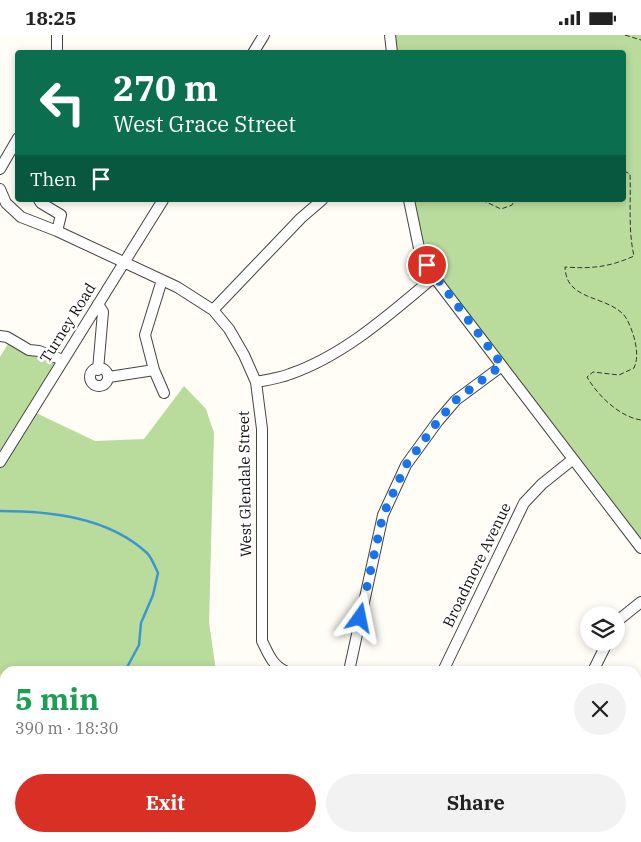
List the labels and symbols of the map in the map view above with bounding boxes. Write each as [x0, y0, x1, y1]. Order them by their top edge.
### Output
pin [406, 244, 448, 286]
street label: Turney Road [36, 279, 100, 366]
street label: West Glendale Street [234, 411, 255, 557]
street label: Broadmore Avenue [438, 499, 515, 630]
position arrow [333, 591, 385, 643]

